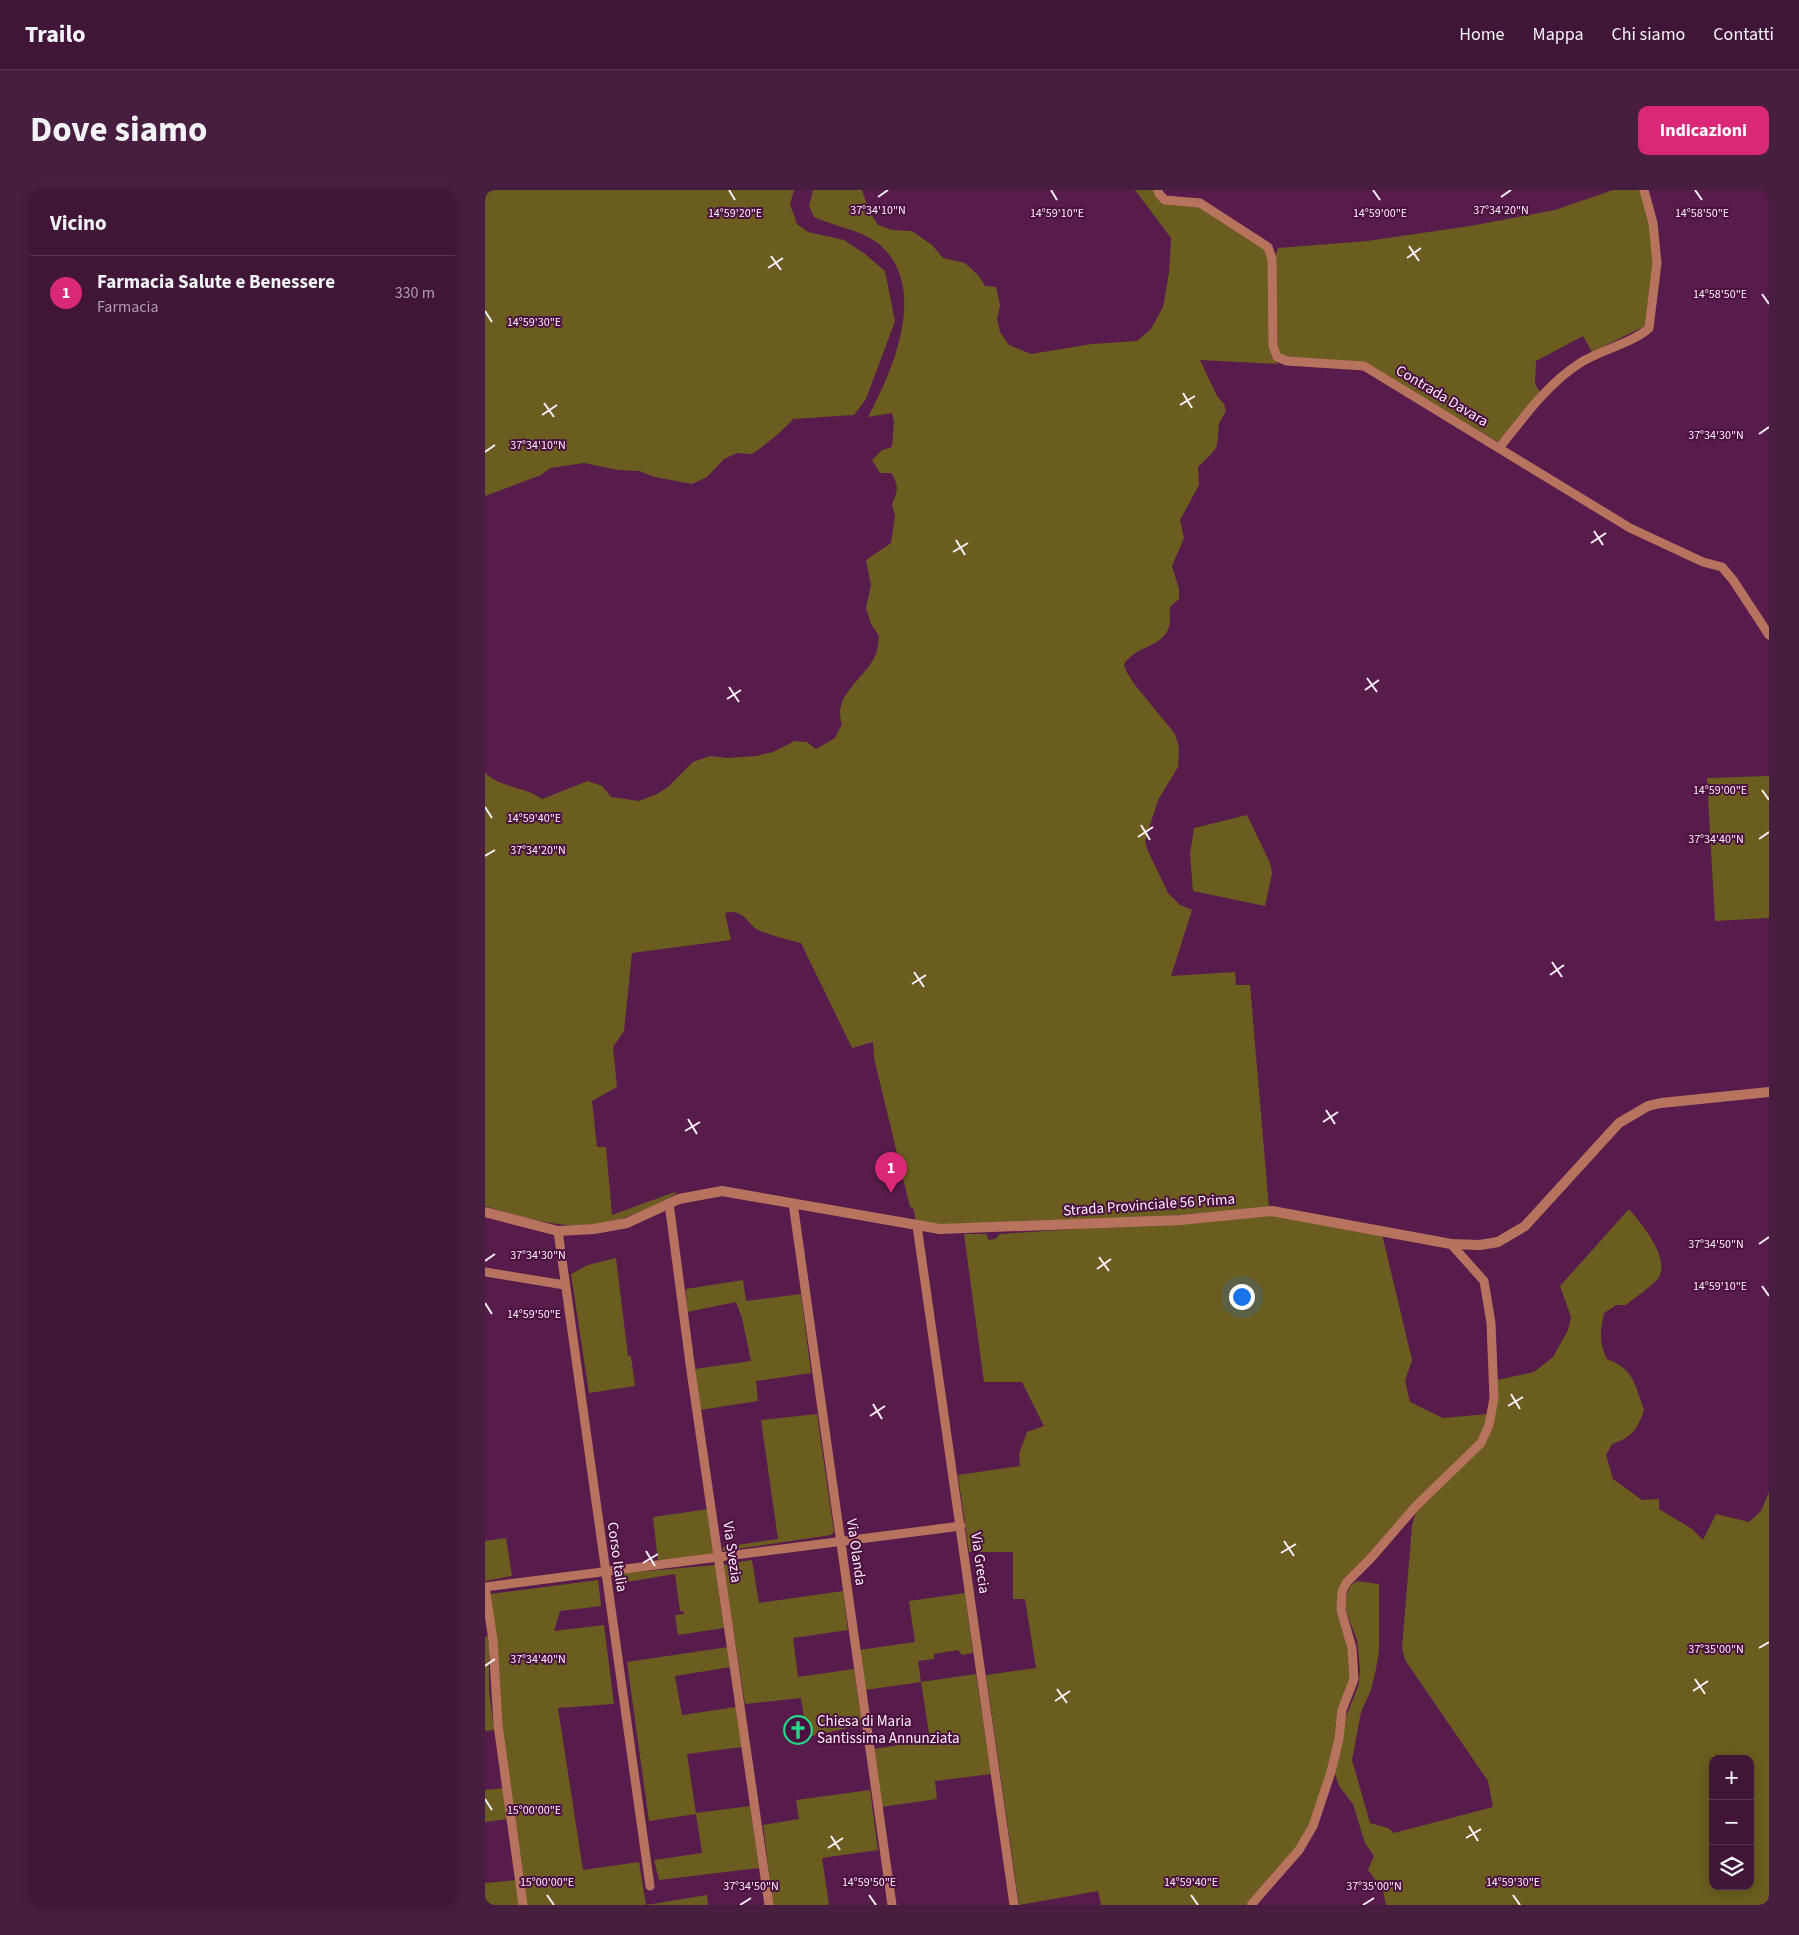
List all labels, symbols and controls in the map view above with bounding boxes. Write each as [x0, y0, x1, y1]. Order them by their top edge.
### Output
text: Trailo [25, 17, 86, 52]
text: Home [1459, 22, 1505, 47]
text: Mappa [1533, 22, 1584, 47]
text: Chi siamo [1612, 22, 1685, 47]
text: Contatti [1713, 22, 1774, 47]
text: Dove siamo [30, 105, 208, 155]
button: Indicazioni [1638, 106, 1769, 155]
text: 37°34'10"N [850, 202, 906, 219]
text: 37°34'20"N [1473, 202, 1529, 219]
text: 14°59'20"E [708, 205, 762, 222]
text: 14°59'10"E [1030, 205, 1084, 222]
text: 14°59'00"E [1353, 205, 1407, 222]
text: 14°58'50"E [1675, 205, 1729, 222]
text: Vicino [50, 208, 107, 238]
text: Farmacia Salute e Benessere [97, 269, 335, 296]
text: 1 [62, 282, 70, 304]
text: 330 m [395, 282, 435, 304]
text: 14°58'50"E [1693, 286, 1747, 303]
text: Farmacia [97, 296, 159, 318]
text: 14°59'30"E [507, 314, 561, 331]
street label: Contrada Davara [1392, 360, 1492, 432]
text: 37°34'30"N [1688, 427, 1744, 444]
text: 37°34'10"N [510, 437, 566, 454]
text: 14°59'00"E [1693, 782, 1747, 799]
text: 14°59'40"E [507, 810, 561, 827]
text: 37°34'40"N [1688, 831, 1744, 848]
text: 37°34'20"N [510, 842, 566, 859]
pin: 1 [875, 1152, 907, 1193]
street label: Strada Provinciale 56 Prima [1062, 1189, 1236, 1221]
text: 37°34'50"N [1688, 1236, 1744, 1253]
text: 37°34'30"N [510, 1247, 566, 1264]
text: 14°59'10"E [1693, 1278, 1747, 1295]
your location [1229, 1284, 1255, 1310]
text: 14°59'50"E [507, 1306, 561, 1323]
street label: Via Olanda [841, 1517, 871, 1587]
street label: Via Svezia [717, 1520, 747, 1584]
street label: Corso Italia [602, 1521, 632, 1593]
street label: Via Grecia [965, 1531, 995, 1595]
text: 37°35'00"N [1688, 1641, 1744, 1658]
text: 37°34'40"N [510, 1651, 566, 1668]
place label: Chiesa di Maria Santissima Annunziata [817, 1711, 959, 1749]
church icon: Chiesa di Maria Santissima Annunziata [783, 1715, 813, 1745]
map controls [1709, 1755, 1754, 1890]
button: + [1709, 1755, 1754, 1800]
button: − [1709, 1800, 1754, 1845]
text: 15°00'00"E [507, 1802, 561, 1819]
button: layers [1709, 1845, 1754, 1890]
text: 15°00'00"E [520, 1874, 574, 1891]
text: 14°59'50"E [842, 1874, 896, 1891]
text: 14°59'40"E [1164, 1874, 1218, 1891]
text: 14°59'30"E [1486, 1874, 1540, 1891]
text: 37°34'50"N [723, 1878, 779, 1895]
text: 37°35'00"N [1346, 1878, 1402, 1895]

